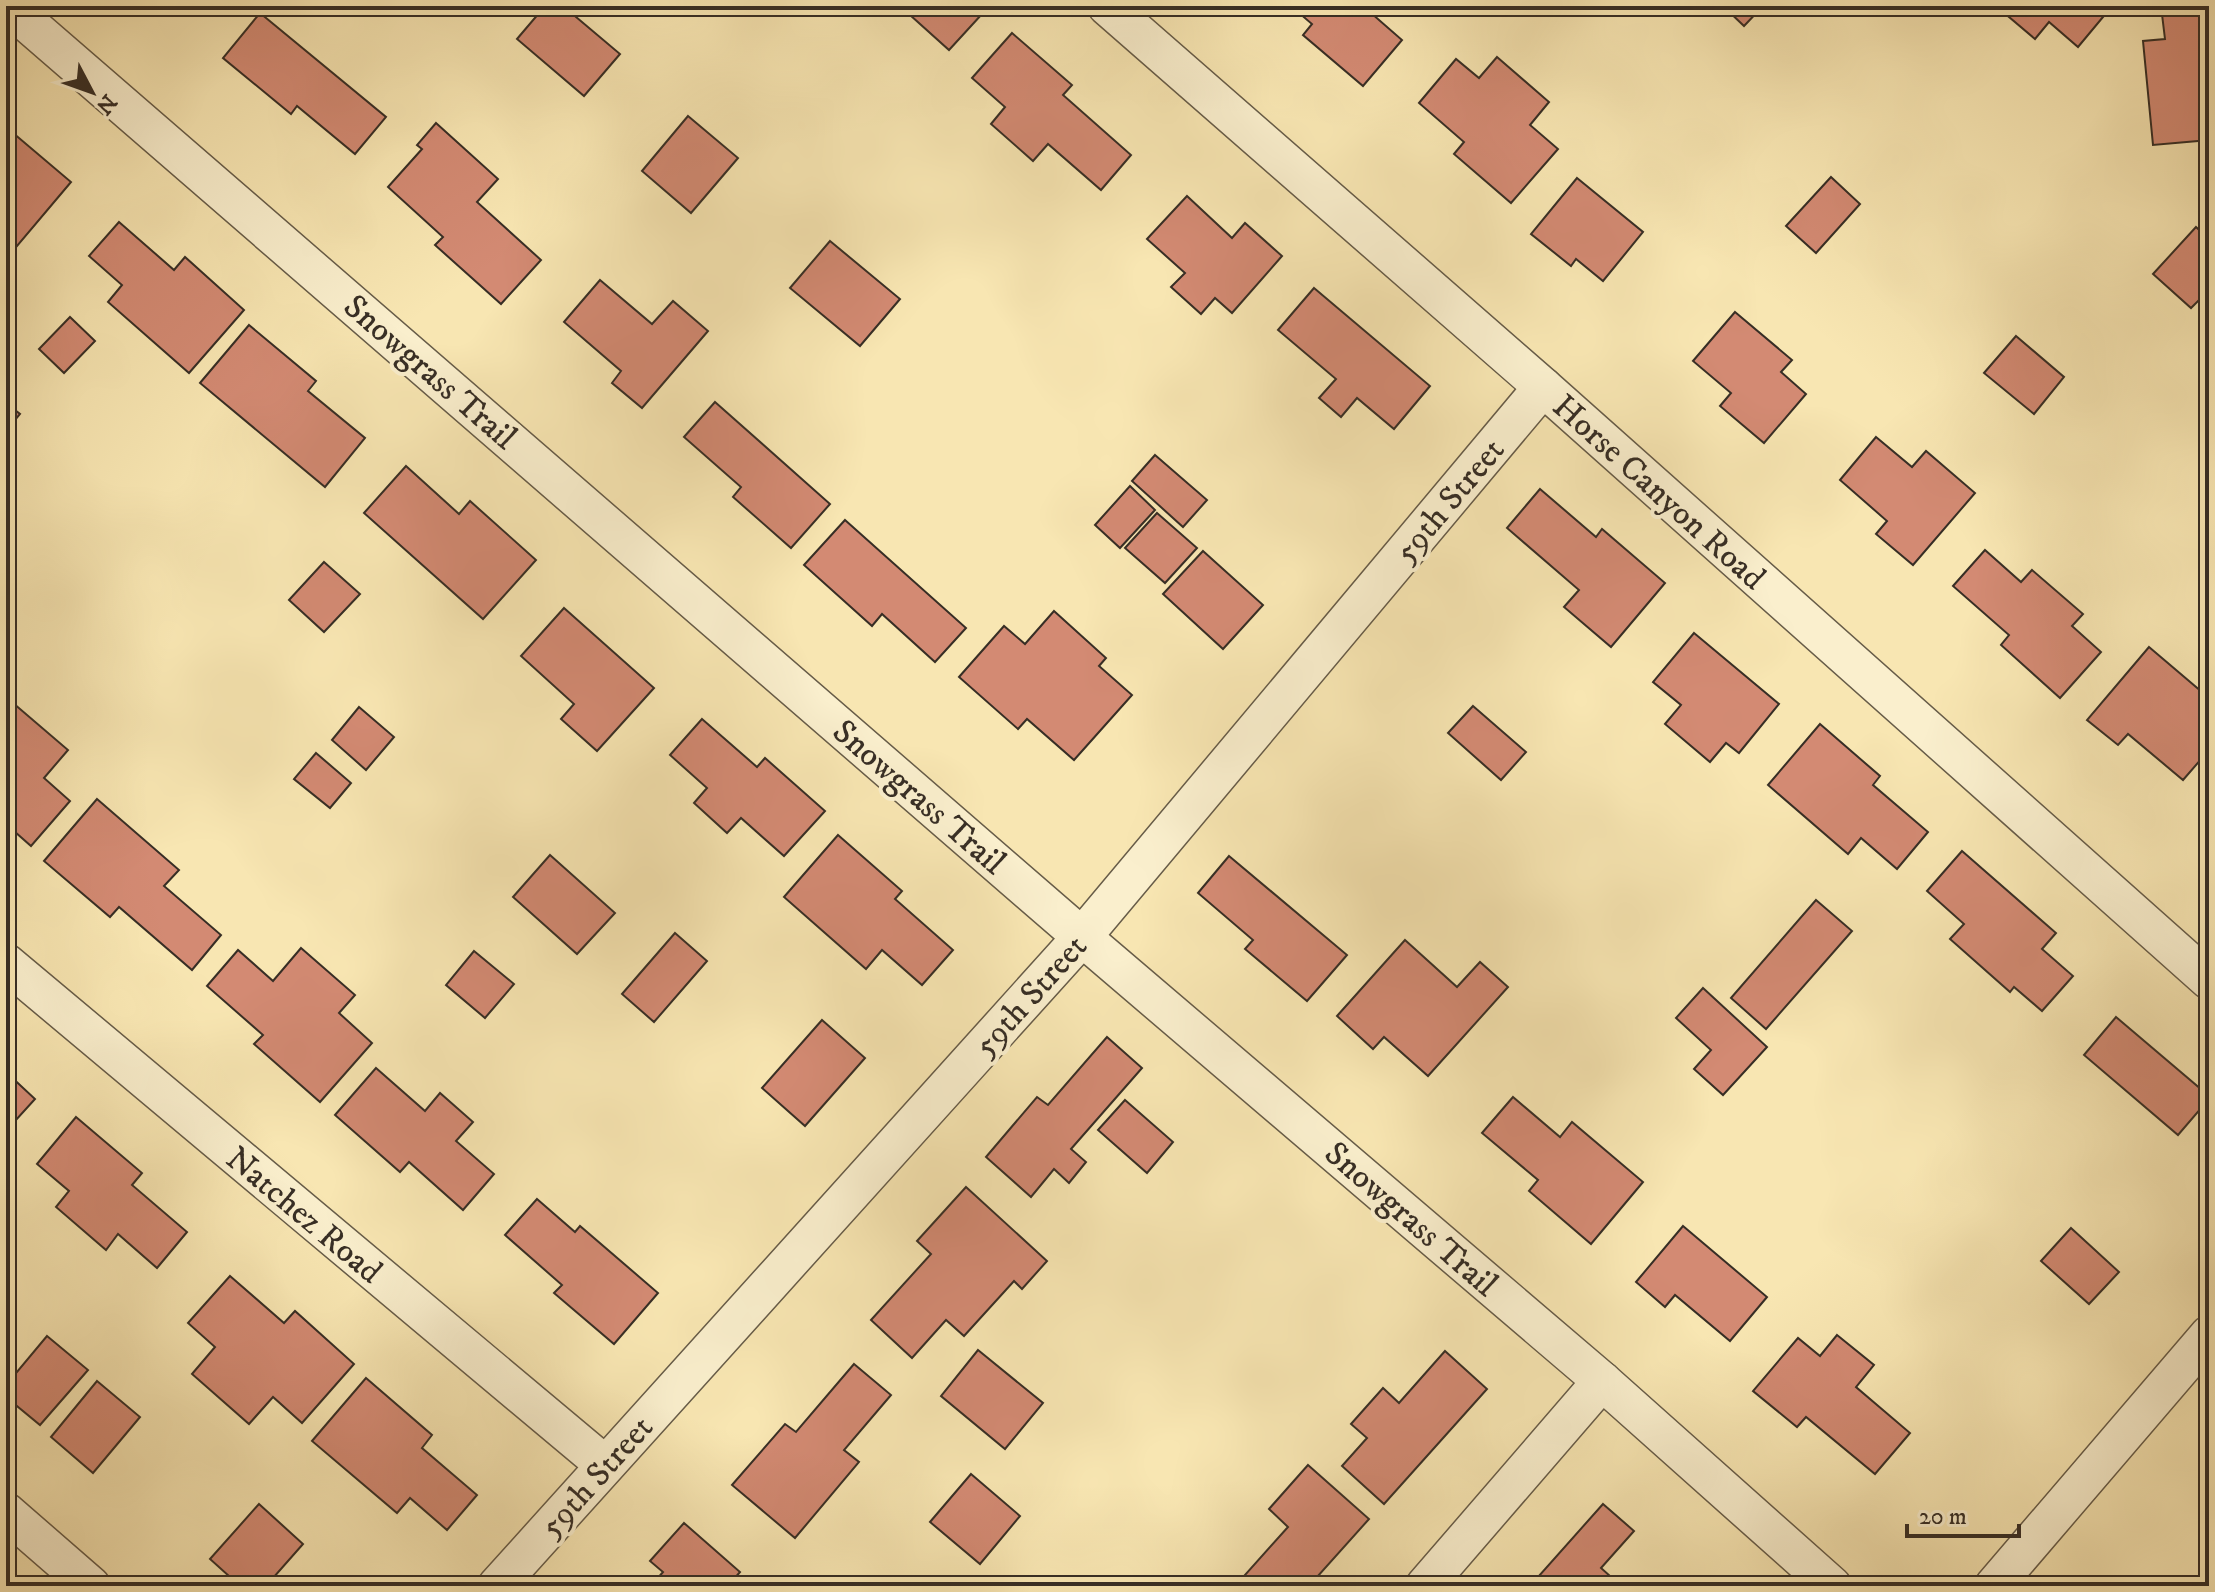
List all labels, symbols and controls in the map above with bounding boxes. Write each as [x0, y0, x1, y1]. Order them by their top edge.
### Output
north arrow [52, 52, 132, 132]
text: N [90, 88, 122, 120]
street label: Snowgrass Trail [335, 286, 525, 460]
street label: Horse Canyon Road [1543, 386, 1774, 599]
street label: 59th Street [1385, 430, 1514, 572]
street label: Snowgrass Trail [824, 711, 1014, 885]
street label: 59th Street [965, 926, 1096, 1066]
street label: Snowgrass Trail [1316, 1133, 1506, 1307]
street label: Natchez Road [217, 1138, 391, 1293]
street label: 59th Street [531, 1407, 662, 1547]
scale bar [1907, 1488, 2019, 1538]
text: 20 m [1919, 1502, 1967, 1532]

